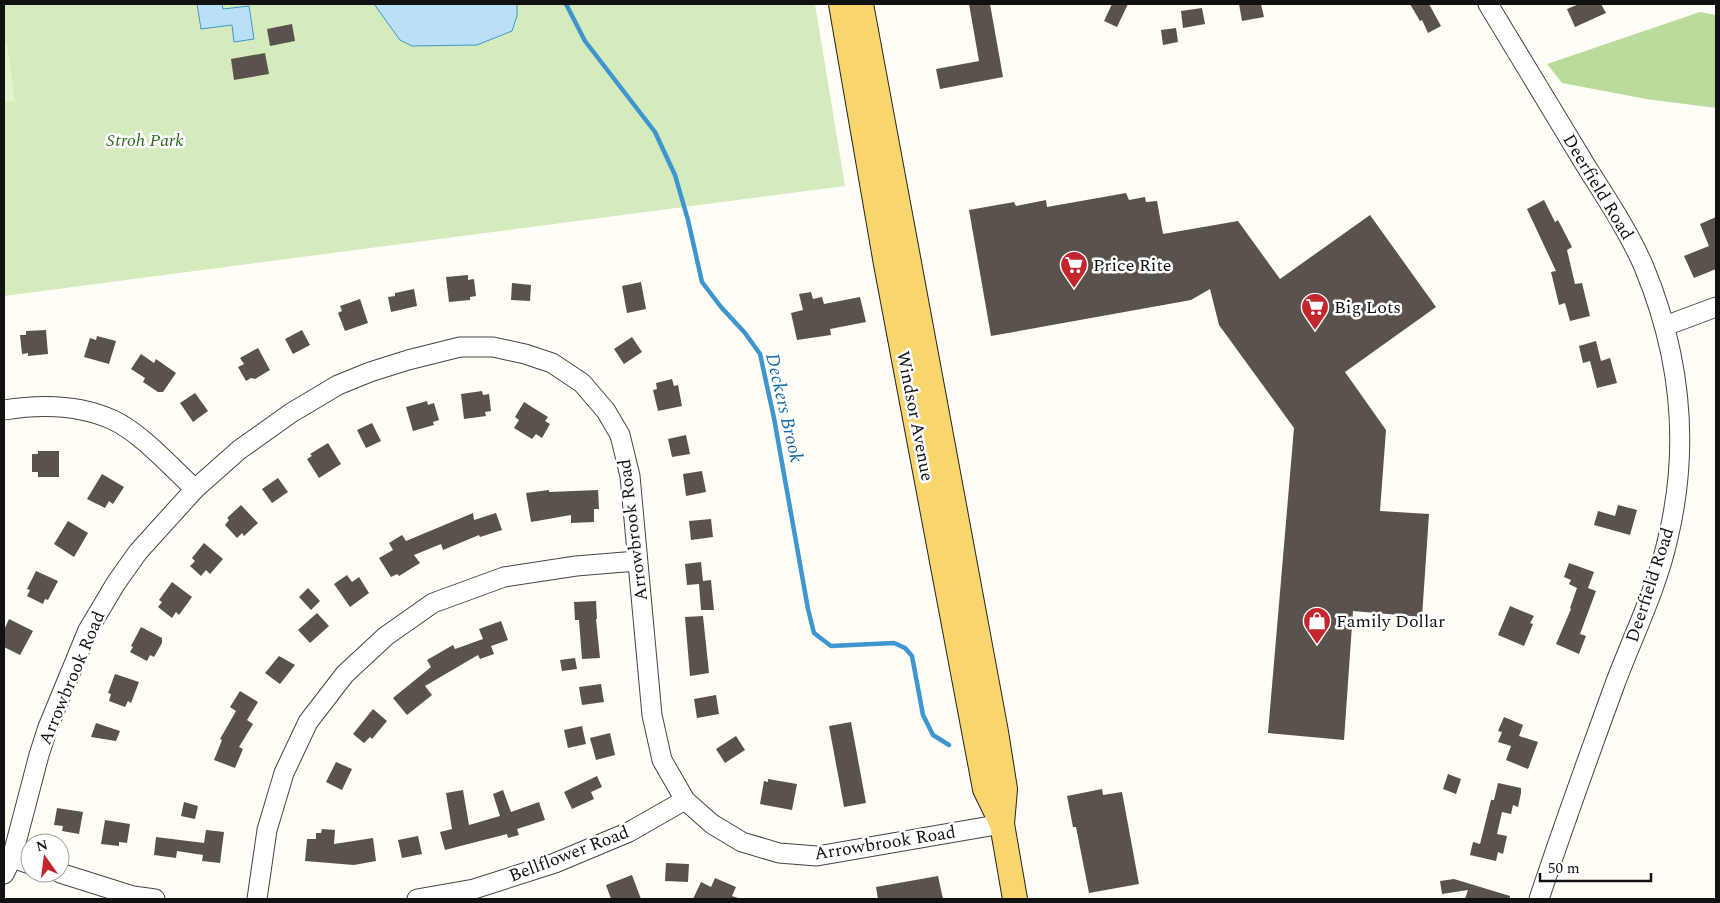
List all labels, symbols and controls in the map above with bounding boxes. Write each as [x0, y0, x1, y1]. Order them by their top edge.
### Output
park label: Stroh Park [106, 127, 184, 154]
street label: Deerfield Road [1556, 129, 1640, 245]
supermarket icon: Price Rite [1059, 250, 1089, 289]
place label: Price Rite [1093, 252, 1172, 279]
supermarket icon: Big Lots [1300, 292, 1330, 331]
place label: Big Lots [1334, 294, 1401, 321]
street label: Windsor Avenue [889, 349, 941, 483]
water label: Deckers Brook [757, 350, 811, 466]
street label: Arrowbrook Road [611, 457, 655, 603]
street label: Deerfield Road [1619, 524, 1681, 646]
shop icon: Family Dollar [1302, 606, 1332, 645]
street label: Arrowbrook Road [32, 607, 112, 749]
place label: Family Dollar [1336, 608, 1445, 635]
street label: Arrowbrook Road [812, 818, 958, 868]
street label: Bellflower Road [505, 819, 633, 889]
north arrow [20, 833, 70, 883]
text: N [34, 834, 50, 857]
scale bar [1540, 850, 1651, 882]
text: 50 m [1548, 857, 1580, 880]

